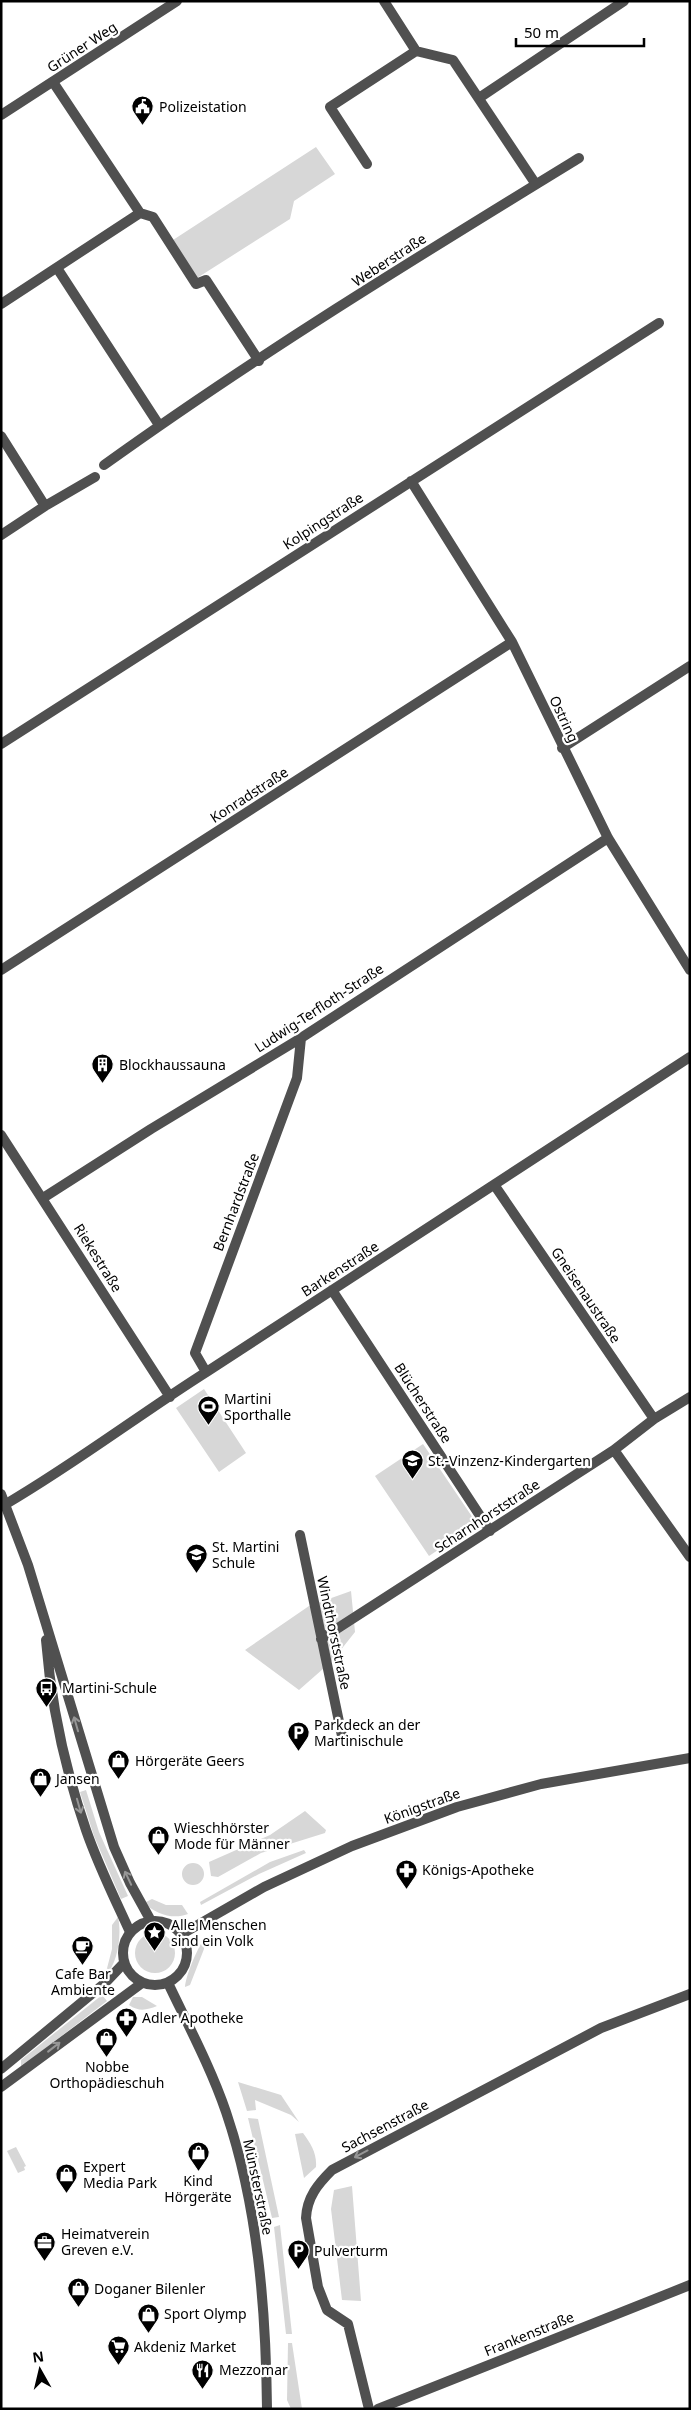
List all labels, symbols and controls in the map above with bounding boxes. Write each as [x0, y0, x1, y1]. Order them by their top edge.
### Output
scale bar [516, 15, 644, 47]
street label: Grüner Weg [43, 17, 120, 76]
text: 50 m [524, 22, 559, 42]
public building icon: Polizeistation [131, 95, 155, 126]
place label: Polizeistation [159, 97, 247, 116]
street label: Weberstraße [348, 228, 430, 291]
street label: Kolpingstraße [279, 487, 367, 554]
street label: Ostring [545, 692, 583, 745]
street label: Konradstraße [206, 762, 292, 827]
street label: Ludwig-Terfloth-Straße [251, 959, 387, 1056]
building icon: Blockhaussauna [91, 1053, 115, 1084]
place label: Blockhaussauna [119, 1055, 226, 1074]
street label: Bernhardstraße [208, 1150, 263, 1254]
street label: Riekestraße [70, 1220, 127, 1296]
street label: Barkenstraße [297, 1236, 382, 1301]
street label: Gneisenaustraße [547, 1243, 626, 1347]
street label: Blücherstraße [390, 1359, 457, 1447]
place label: Martini Sporthalle [224, 1389, 291, 1424]
sports icon: Martini Sporthalle [196, 1395, 220, 1426]
school or university icon: St.-Vinzenz-Kindergarten [400, 1449, 424, 1480]
place label: St.-Vinzenz-Kindergarten [428, 1451, 591, 1470]
street label: Scharnhorststraße [430, 1474, 543, 1557]
place label: St. Martini Schule [212, 1537, 279, 1572]
school or university icon: St. Martini Schule [184, 1543, 208, 1574]
street label: Windthorststraße [313, 1574, 356, 1691]
bus stop icon: Martini-Schule [34, 1676, 58, 1707]
place label: Martini-Schule [62, 1678, 157, 1697]
place label: Parkdeck an der Martinischule [314, 1715, 421, 1750]
one-way arrow [70, 1716, 80, 1732]
parking icon: Parkdeck an der Martinischule [286, 1721, 310, 1752]
shop icon: Hörgeräte Geers [107, 1749, 131, 1780]
place label: Hörgeräte Geers [135, 1751, 245, 1770]
shop icon: Jansen [28, 1767, 52, 1798]
place label: Jansen [54, 1769, 100, 1788]
street label: Königstraße [381, 1783, 463, 1828]
one-way arrow [75, 1797, 85, 1813]
place label: Wieschhörster Mode für Männer [174, 1818, 290, 1853]
shop icon: Wieschhörster Mode für Männer [146, 1824, 170, 1855]
pharmacy icon: Königs-Apotheke [394, 1858, 418, 1889]
place label: Königs-Apotheke [422, 1860, 534, 1879]
one-way arrow [122, 1871, 132, 1886]
place label: Alle Menschen sind ein Volk [171, 1915, 267, 1950]
place icon: Alle Menschen sind ein Volk [143, 1921, 167, 1952]
cafe icon: Cafe Bar Ambiente [71, 1934, 95, 1965]
place label: Cafe Bar Ambiente [51, 1964, 115, 1999]
pharmacy icon: Adler Apotheke [114, 2006, 138, 2037]
place label: Adler Apotheke [142, 2008, 244, 2027]
shop icon: Nobbe Orthopädieschuh [95, 2027, 119, 2058]
one-way arrow [47, 2042, 60, 2053]
place label: Nobbe Orthopädieschuh [50, 2057, 164, 2092]
street label: Sachsenstraße [338, 2095, 432, 2156]
street label: Münsterstraße [239, 2137, 278, 2237]
shop icon: Kind Hörgeräte [186, 2141, 210, 2172]
one-way arrow [354, 2150, 369, 2159]
place label: Expert Media Park [83, 2157, 157, 2192]
shop icon: Expert Media Park [55, 2163, 79, 2194]
place label: Kind Hörgeräte [164, 2171, 232, 2206]
place label: Heimatverein Greven e.V. [61, 2224, 150, 2259]
office icon: Heimatverein Greven e.V. [33, 2230, 57, 2261]
parking icon: Pulverturm [286, 2239, 310, 2270]
place label: Pulverturm [314, 2241, 388, 2260]
shop icon: Doganer Bilenler [66, 2277, 90, 2308]
place label: Doganer Bilenler [94, 2279, 206, 2298]
shop icon: Sport Olymp [136, 2302, 160, 2333]
place label: Sport Olymp [164, 2304, 247, 2323]
street label: Frankenstraße [481, 2307, 577, 2360]
supermarket icon: Akdeniz Market [106, 2335, 130, 2366]
place label: Akdeniz Market [134, 2337, 236, 2356]
north arrow [15, 2345, 65, 2395]
text: N [31, 2346, 45, 2367]
restaurant icon: Mezzomar [191, 2358, 215, 2389]
place label: Mezzomar [219, 2360, 288, 2379]

